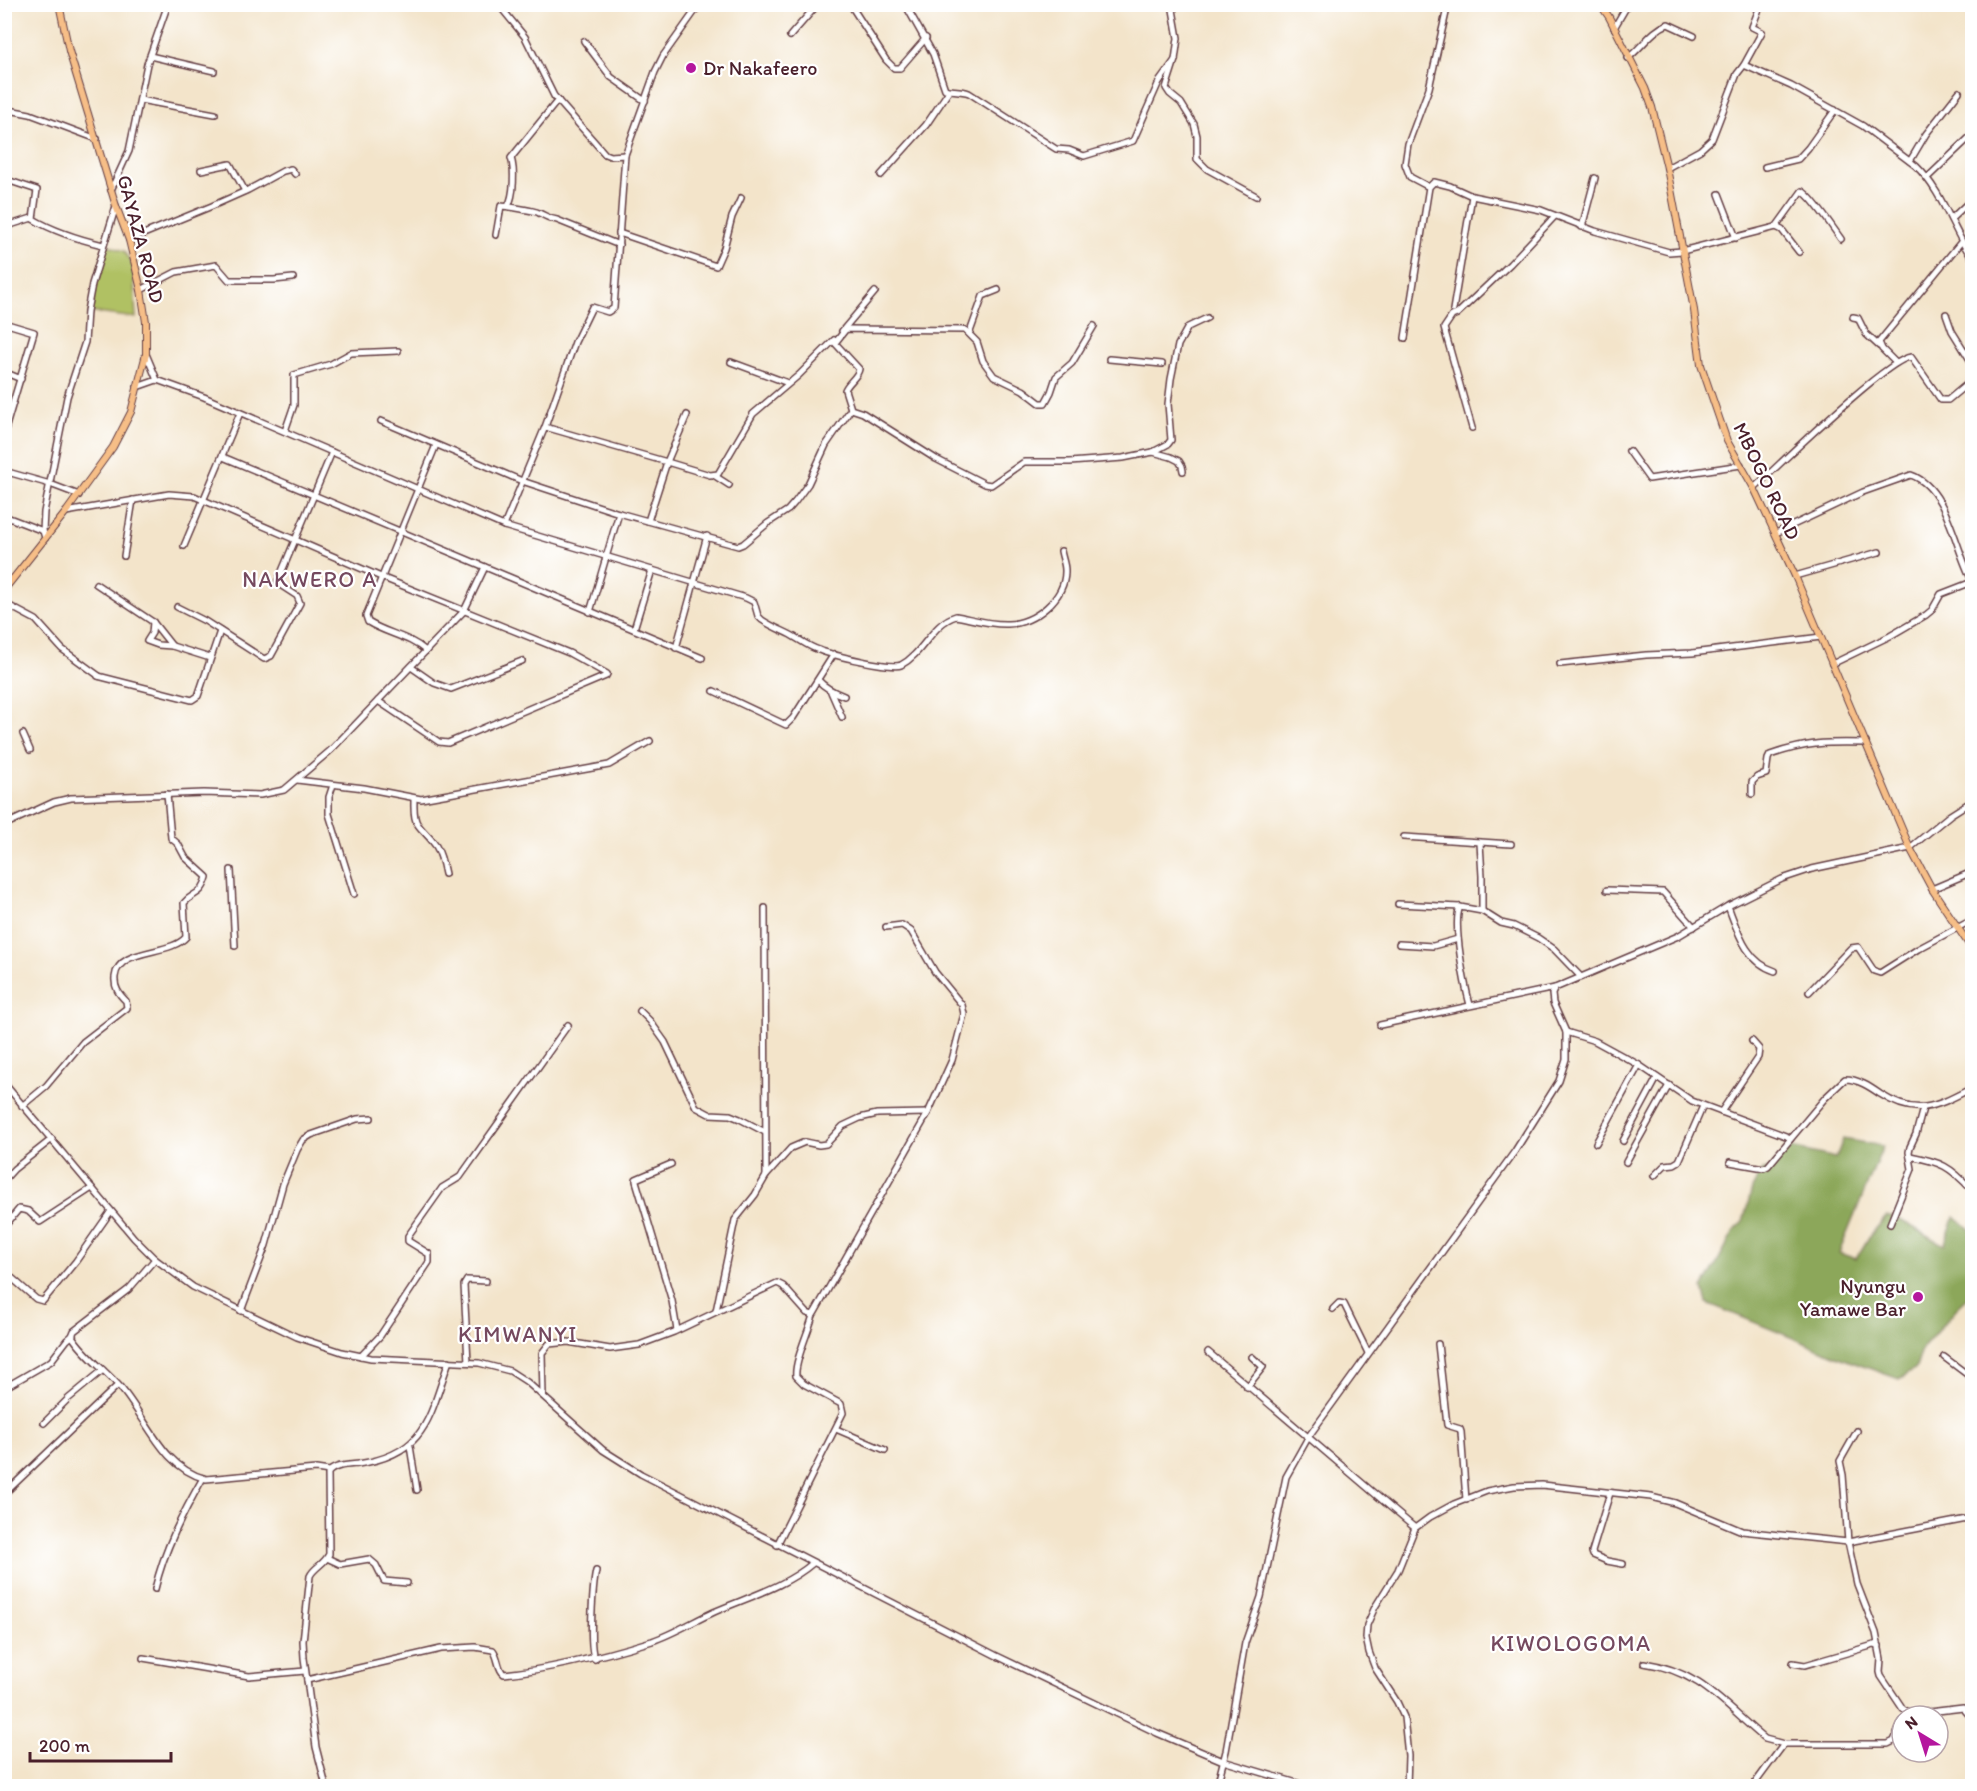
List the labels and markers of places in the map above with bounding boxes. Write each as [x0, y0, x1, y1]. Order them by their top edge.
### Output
place label: Dr Nakafeero [703, 56, 818, 80]
marker: Dr Nakafeero [684, 61, 698, 75]
place label: Nyungu Yamawe Bar [1800, 1274, 1906, 1321]
marker: Nyungu Yamawe Bar [1911, 1290, 1925, 1304]

